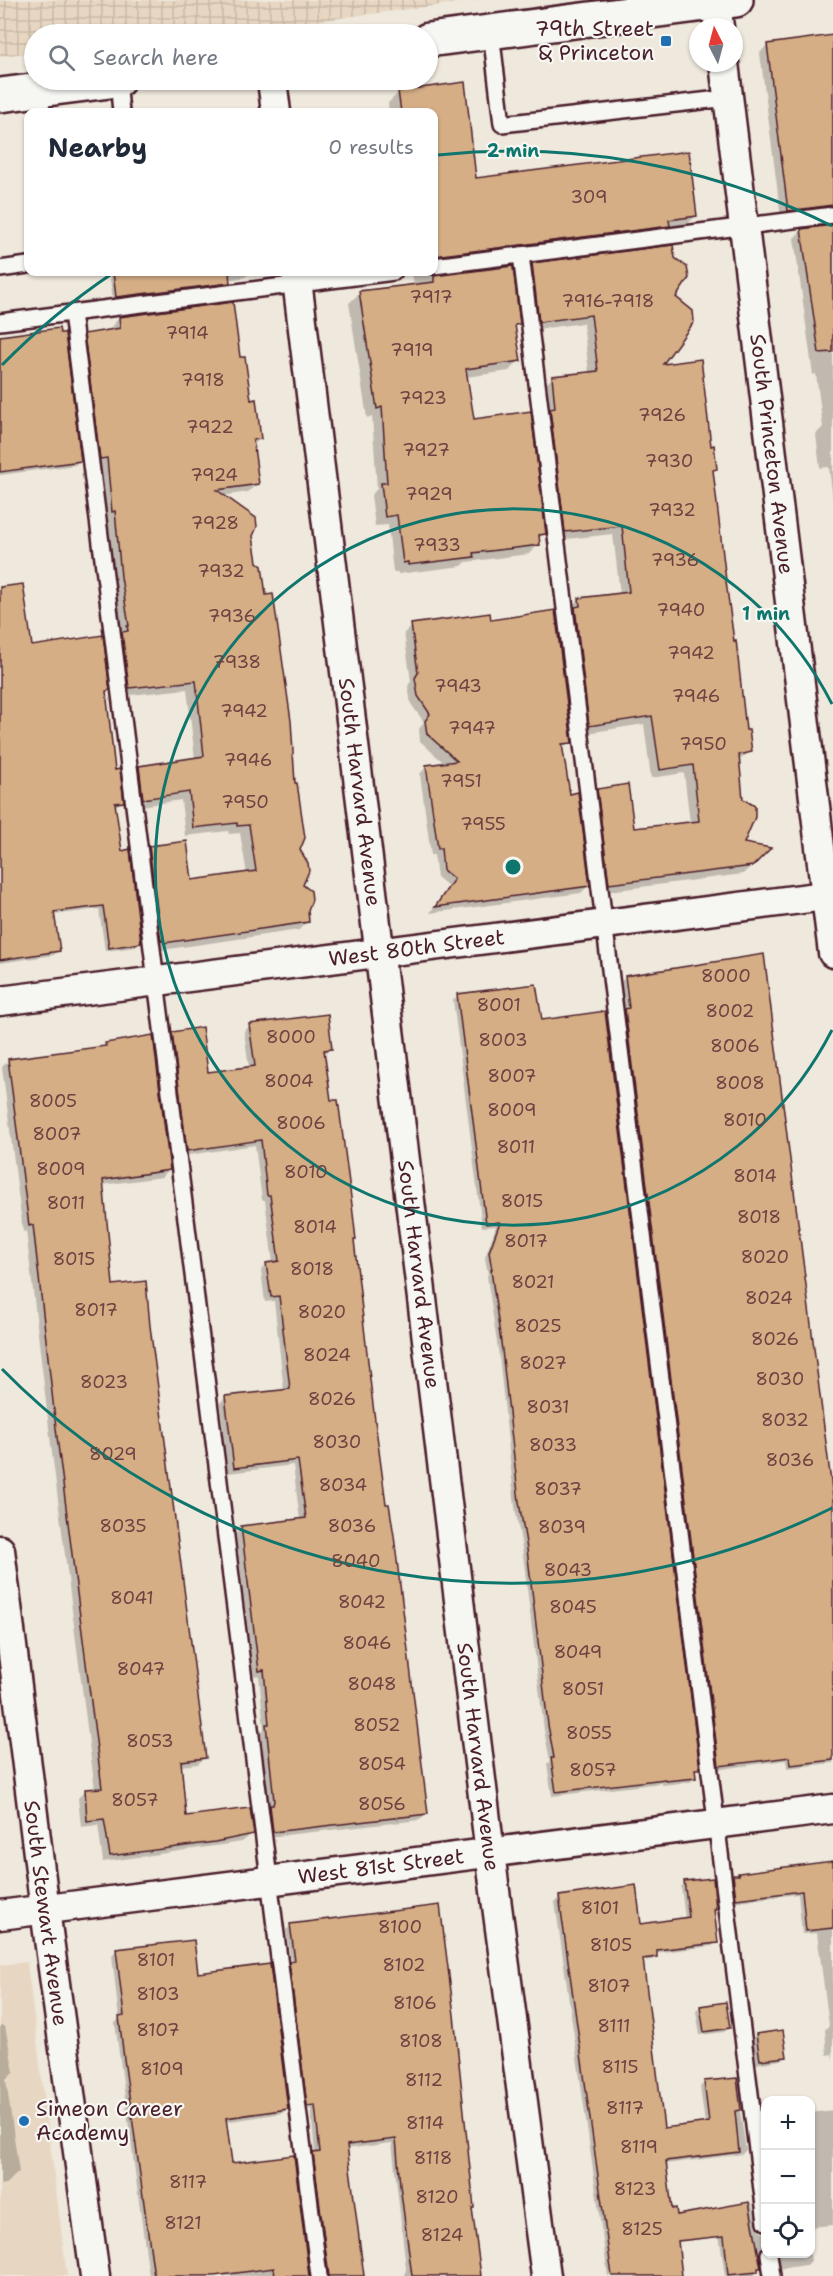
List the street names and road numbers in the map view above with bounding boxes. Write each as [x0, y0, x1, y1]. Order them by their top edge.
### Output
street label: South Princeton Avenue [743, 332, 801, 576]
street label: South Harvard Avenue [332, 676, 388, 908]
street label: West 80th Street [327, 923, 506, 973]
street label: South Harvard Avenue [391, 1158, 447, 1390]
street label: South Harvard Avenue [450, 1641, 506, 1873]
street label: South Stewart Avenue [17, 1799, 75, 2028]
street label: West 81st Street [296, 1842, 466, 1891]

